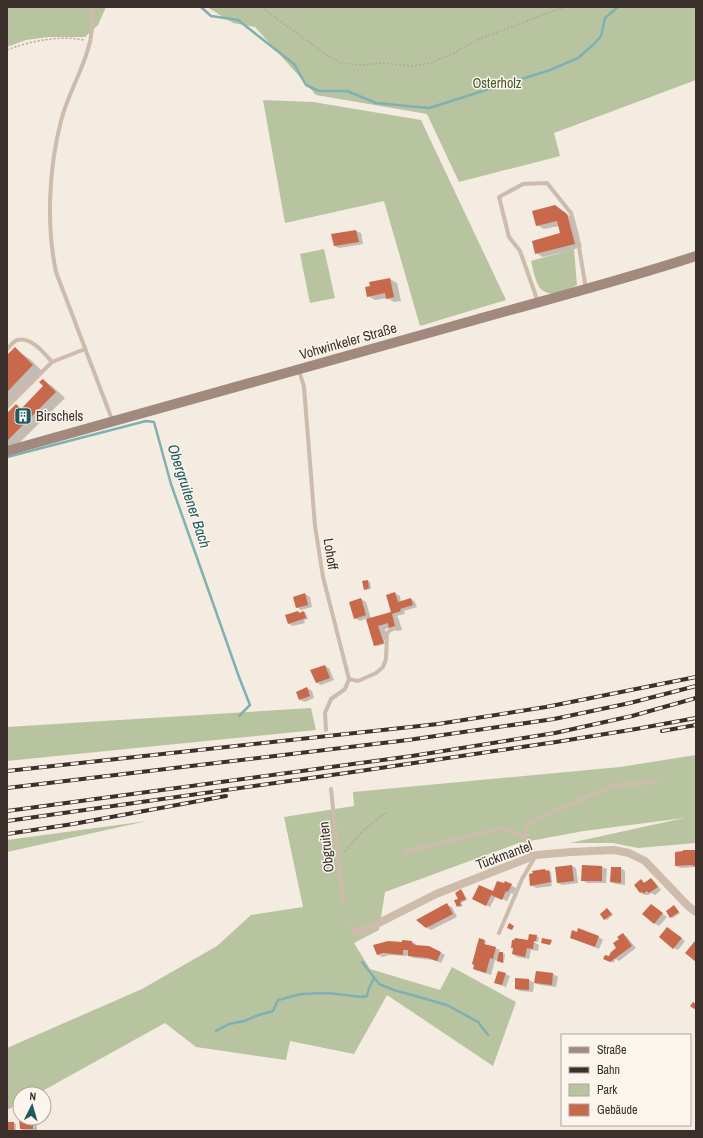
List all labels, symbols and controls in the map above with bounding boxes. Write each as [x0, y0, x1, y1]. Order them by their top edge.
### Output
park label: Osterholz [472, 74, 522, 92]
street label: Vohwinkeler Straße [297, 319, 399, 363]
building icon: Birschels [13, 406, 33, 426]
place label: Birschels [36, 407, 83, 425]
water label: Obergruitener Bach [163, 441, 216, 551]
street label: Lohoff [320, 537, 342, 572]
street label: Obgruiten [314, 821, 338, 873]
street label: Tückmantel [474, 837, 534, 873]
legend [561, 1034, 691, 1126]
text: Straße [597, 1042, 627, 1058]
text: Bahn [597, 1062, 620, 1078]
text: Park [597, 1082, 617, 1098]
north arrow [12, 1086, 52, 1126]
text: N [29, 1089, 37, 1103]
text: Gebäude [597, 1102, 638, 1118]

